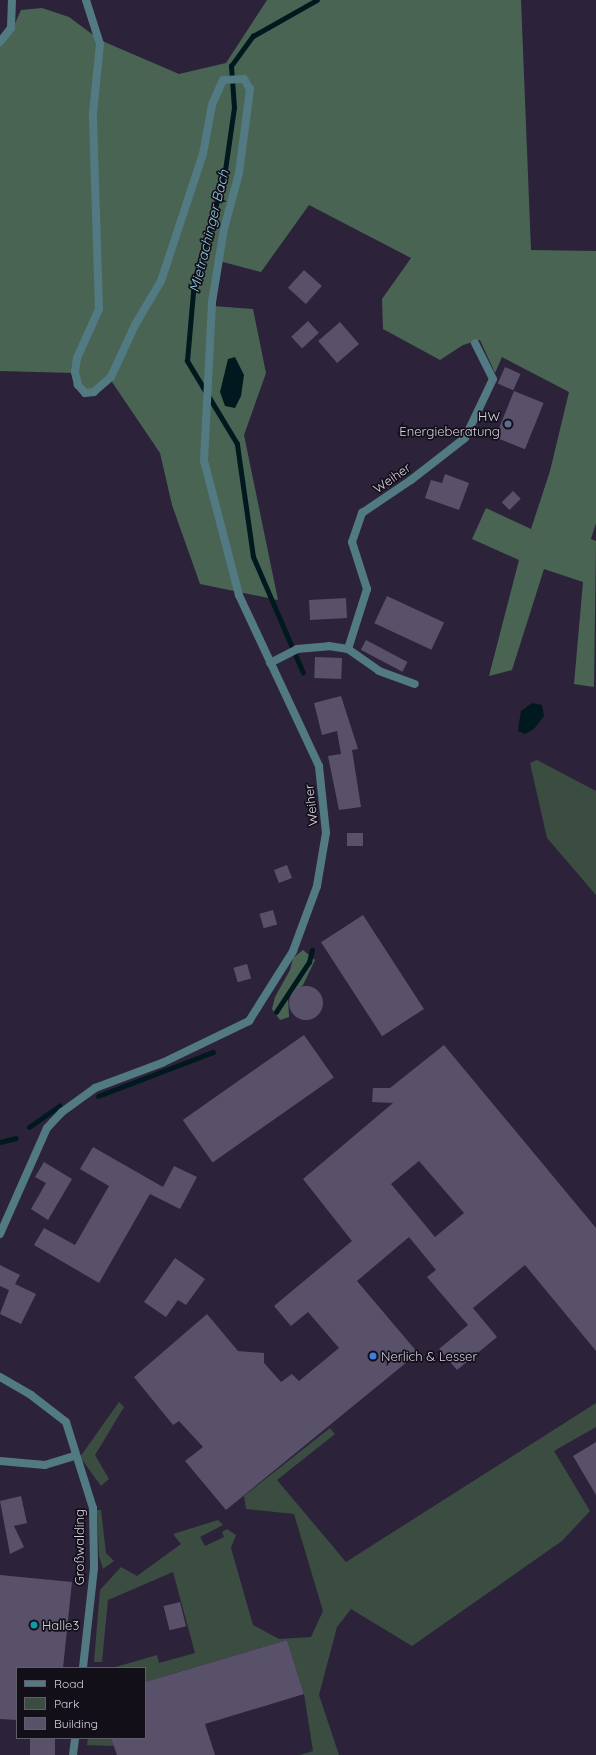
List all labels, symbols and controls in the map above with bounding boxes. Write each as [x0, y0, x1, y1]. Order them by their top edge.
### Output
water label: Mietrachinger Bach [186, 168, 232, 294]
place label: HW Energieberatung [399, 409, 500, 440]
marker: HW Energieberatung [503, 419, 513, 429]
street label: Weiher [370, 460, 414, 496]
street label: Weiher [301, 783, 321, 827]
place label: Nerlich & Lesser [381, 1348, 477, 1364]
marker: Nerlich & Lesser [368, 1351, 378, 1361]
street label: Großwalding [71, 1509, 87, 1585]
place label: Halle3 [42, 1617, 79, 1633]
marker: Halle3 [29, 1620, 39, 1630]
legend [16, 1667, 146, 1739]
text: Road [54, 1676, 84, 1691]
text: Park [54, 1696, 79, 1711]
text: Building [54, 1716, 98, 1731]

